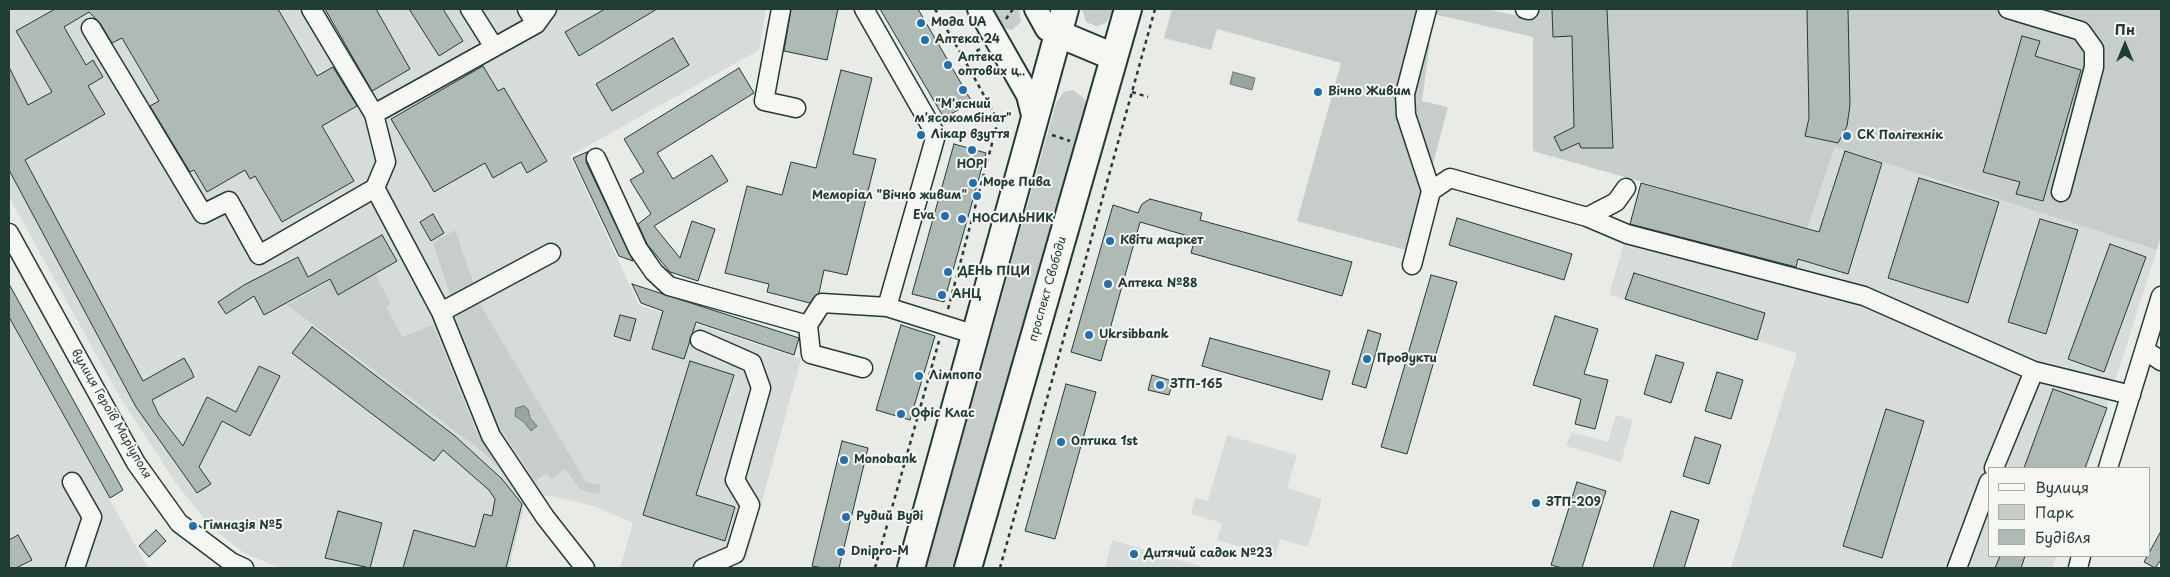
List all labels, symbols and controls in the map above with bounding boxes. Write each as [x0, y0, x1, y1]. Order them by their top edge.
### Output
place label: Мода UA [931, 16, 986, 30]
marker: Мода UA [915, 17, 927, 29]
text: Пн [2115, 19, 2135, 40]
north arrow [2100, 20, 2150, 70]
place label: Аптека 24 [935, 33, 1000, 47]
marker: Аптека 24 [919, 34, 931, 46]
place label: Аптека оптових ц‥ [958, 51, 1025, 79]
marker: Аптека оптових ц‥ [942, 59, 954, 71]
marker: "М'ясний м'ясокомбінат" [957, 84, 969, 96]
place label: Вічно Живим [1328, 85, 1411, 99]
marker: Вічно Живим [1312, 86, 1324, 98]
place label: "М'ясний м'ясокомбінат" [914, 98, 1012, 126]
place label: Лікар взуття [931, 128, 1010, 142]
marker: Лікар взуття [915, 129, 927, 141]
place label: СК Політехнік [1857, 129, 1943, 143]
marker: СК Політехнік [1841, 130, 1853, 142]
marker: НОРІ [966, 144, 978, 156]
place label: НОРІ [957, 158, 987, 172]
place label: Море Пива [983, 176, 1051, 190]
marker: Море Пива [967, 177, 979, 189]
place label: Меморіал "Вічно живим" [812, 189, 967, 203]
marker: Меморіал "Вічно живим" [971, 190, 983, 202]
place label: Eva [913, 209, 935, 223]
marker: Eva [939, 210, 951, 222]
place label: НОСИЛЬНИК [972, 212, 1053, 226]
marker: НОСИЛЬНИК [956, 213, 968, 225]
place label: Квіти маркет [1120, 234, 1203, 248]
street label: проспект Свободи [1026, 235, 1070, 343]
marker: Квіти маркет [1104, 235, 1116, 247]
place label: ДЕНЬ ПІЦИ [958, 265, 1030, 279]
marker: ДЕНЬ ПІЦИ [942, 266, 954, 278]
place label: Аптека №88 [1118, 277, 1198, 291]
marker: Аптека №88 [1102, 278, 1114, 290]
place label: АНЦ [952, 288, 981, 302]
marker: АНЦ [936, 289, 948, 301]
place label: Ukrsibbank [1099, 328, 1169, 342]
marker: Ukrsibbank [1083, 329, 1095, 341]
street label: вулиця Героїв Маріуполя [68, 346, 154, 482]
place label: Продукти [1377, 352, 1437, 366]
marker: Продукти [1361, 353, 1373, 365]
place label: Лімпопо [929, 369, 982, 383]
marker: Лімпопо [913, 370, 925, 382]
place label: ЗТП-165 [1170, 378, 1223, 392]
marker: ЗТП-165 [1154, 379, 1166, 391]
place label: Офіс Клас [911, 407, 975, 421]
marker: Офіс Клас [895, 408, 907, 420]
place label: Оптика 1st [1071, 435, 1138, 449]
marker: Оптика 1st [1055, 436, 1067, 448]
place label: Monobank [854, 453, 917, 467]
marker: Monobank [838, 454, 850, 466]
legend [1988, 467, 2150, 557]
text: Вулиця [2035, 475, 2089, 498]
place label: ЗТП-209 [1546, 496, 1601, 510]
marker: ЗТП-209 [1530, 497, 1542, 509]
text: Парк [2035, 500, 2074, 523]
place label: Рудий Вуді [856, 510, 923, 524]
marker: Рудий Вуді [840, 511, 852, 523]
place label: Гімназія №5 [203, 519, 283, 533]
marker: Гімназія №5 [187, 520, 199, 532]
text: Будівля [2035, 525, 2091, 548]
place label: Dnipro-M [851, 545, 909, 559]
marker: Dnipro-M [835, 546, 847, 558]
place label: Дитячий садок №23 [1144, 547, 1273, 561]
marker: Дитячий садок №23 [1128, 548, 1140, 560]

